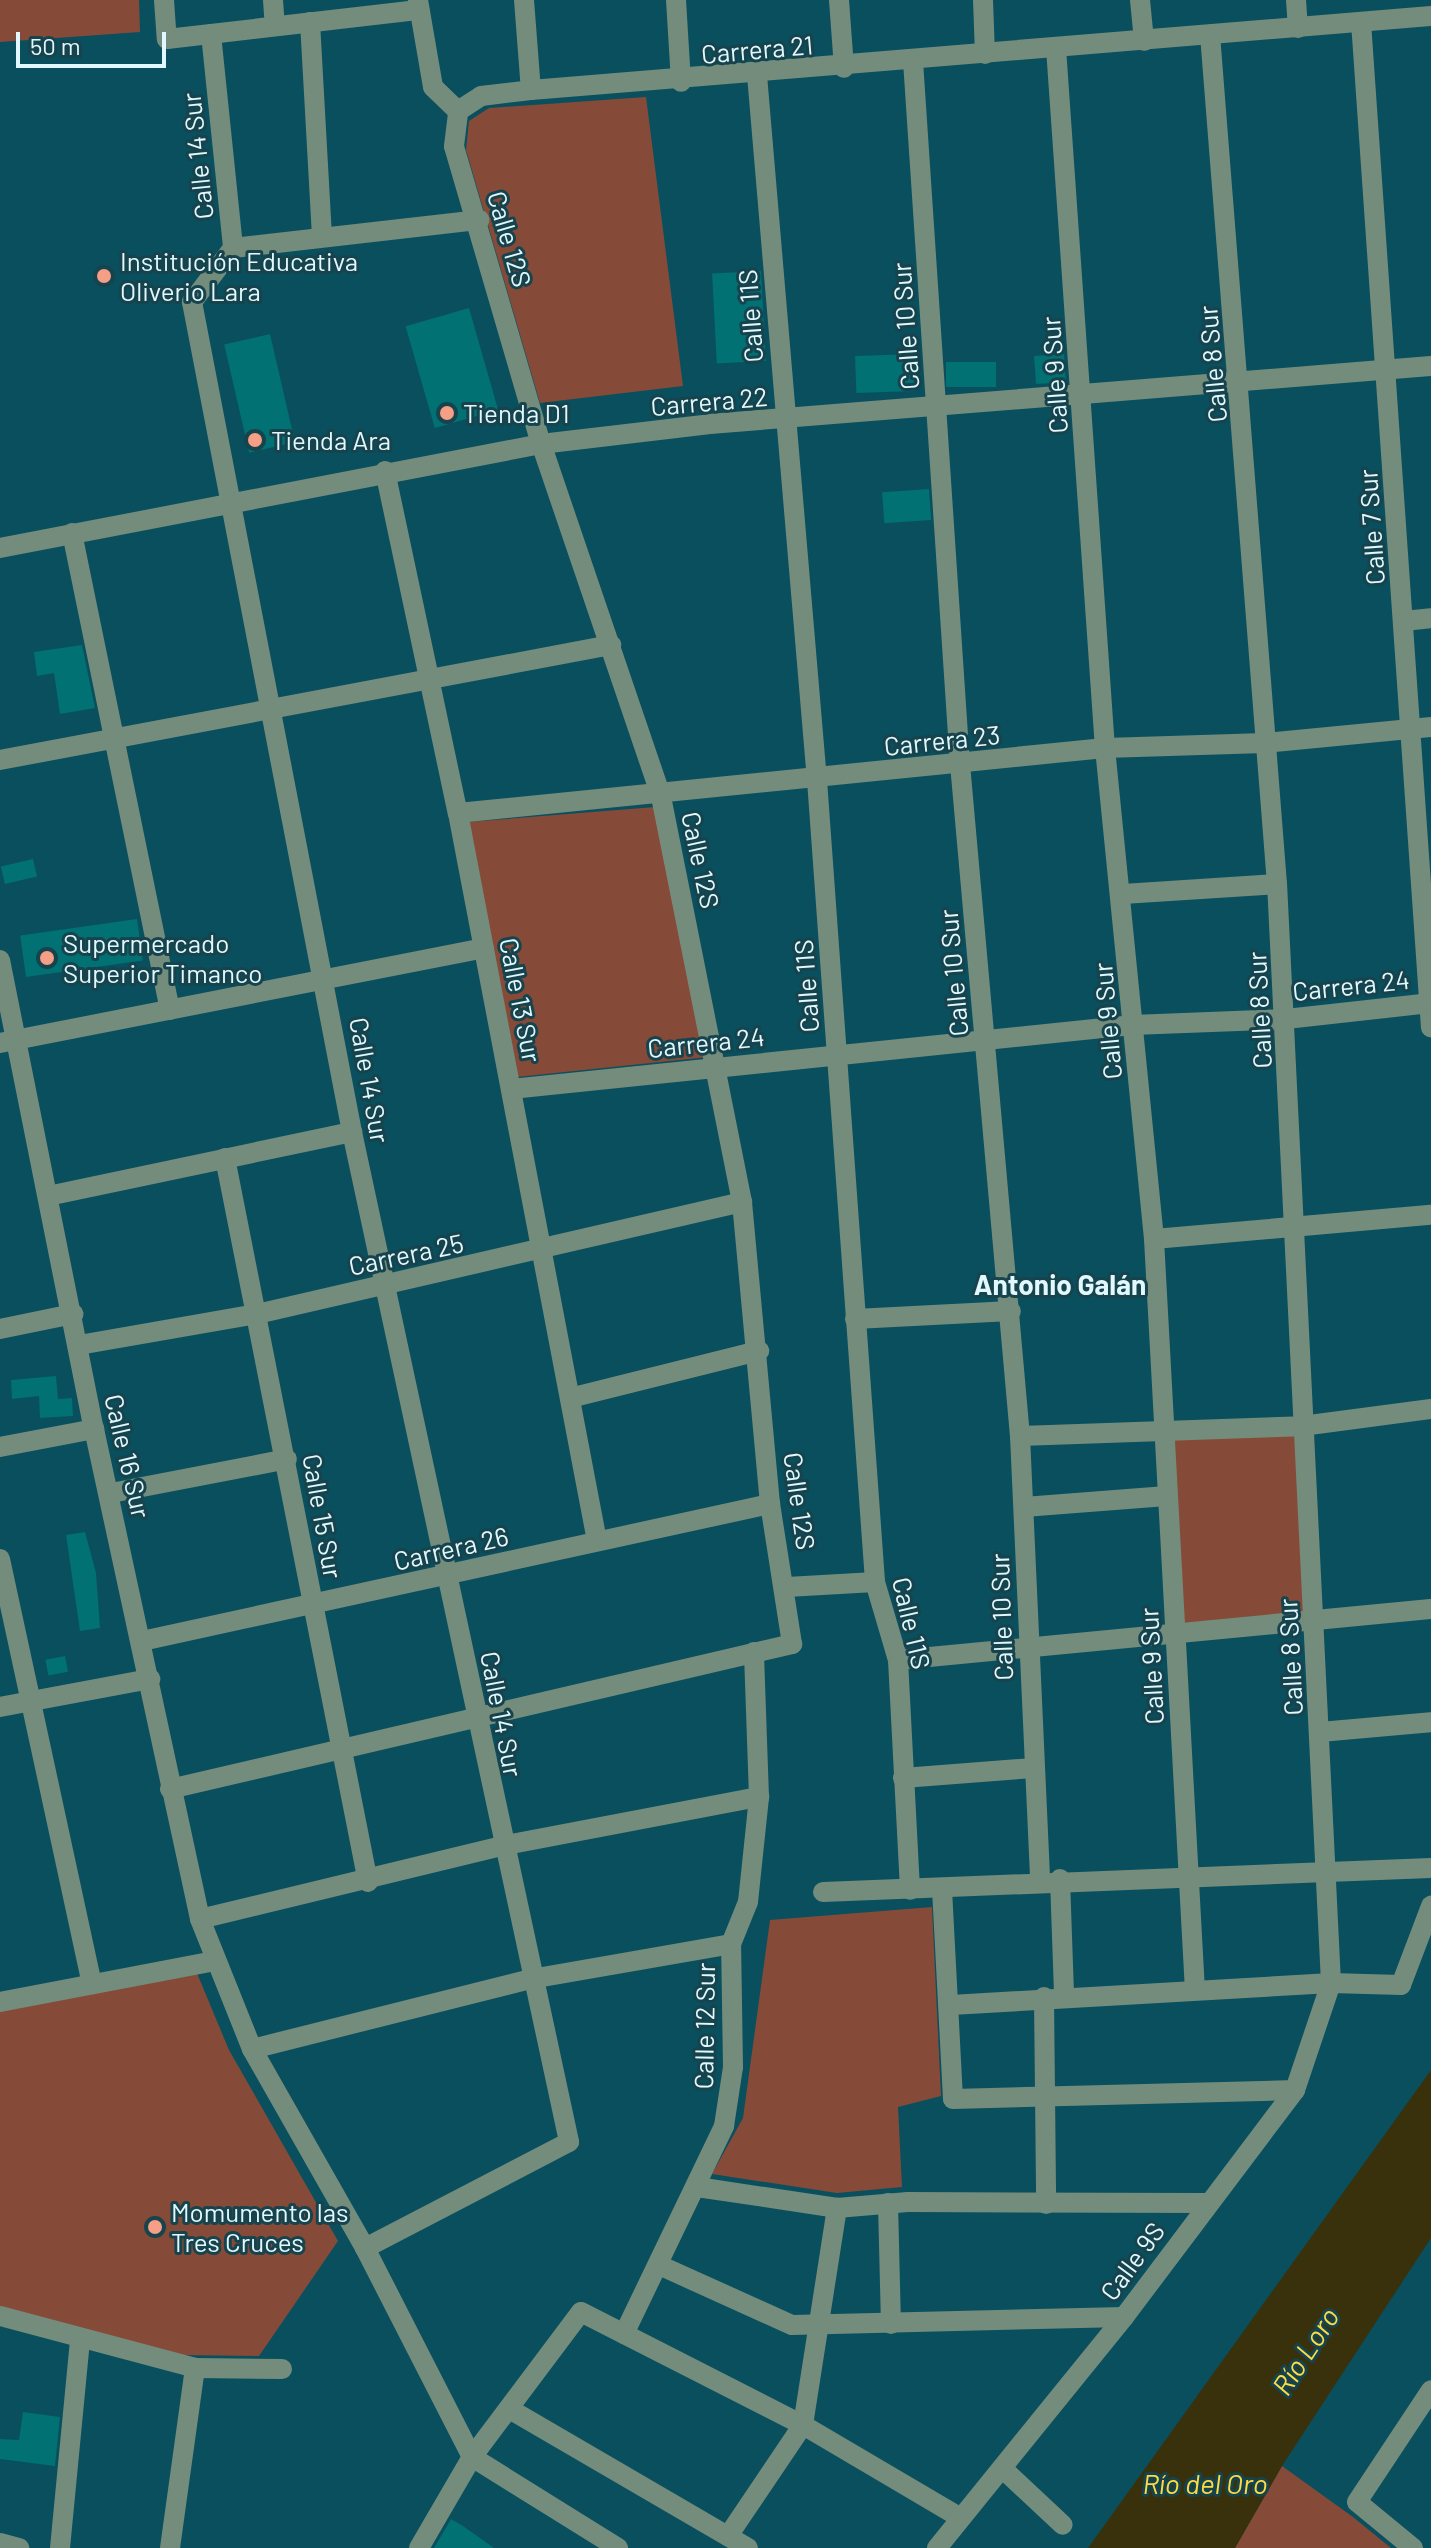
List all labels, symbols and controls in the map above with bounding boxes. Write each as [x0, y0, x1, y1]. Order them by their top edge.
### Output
scale bar [20, 16, 170, 66]
street label: Carrera 21 [700, 29, 814, 69]
text: 50 m [30, 31, 81, 60]
street label: Calle 14 Sur [175, 91, 219, 221]
street label: Calle 12S [481, 188, 539, 290]
place label: Institución Educativa Oliverio Lara [120, 245, 358, 306]
street label: Calle 10 Sur [885, 261, 925, 391]
marker: Institución Educativa Oliverio Lara [95, 267, 113, 285]
street label: Calle 11S [731, 268, 769, 364]
street label: Calle 8 Sur [1191, 304, 1233, 424]
street label: Calle 9 Sur [1034, 315, 1074, 435]
street label: Carrera 22 [649, 380, 769, 422]
place label: Tienda D1 [463, 397, 570, 429]
marker: Tienda D1 [438, 404, 456, 422]
place label: Tienda Ara [271, 424, 391, 456]
marker: Tienda Ara [246, 431, 264, 449]
street label: Calle 7 Sur [1351, 468, 1391, 586]
street label: Carrera 23 [882, 718, 1002, 762]
street label: Calle 12S [676, 809, 726, 911]
street label: Calle 10 Sur [932, 908, 974, 1038]
place label: Supermercado Superior Timanco [63, 927, 262, 988]
street label: Calle 13 Sur [494, 935, 548, 1065]
street label: Calle 11S [787, 938, 825, 1034]
marker: Supermercado Superior Timanco [38, 949, 56, 967]
street label: Calle 8 Sur [1240, 951, 1278, 1069]
street label: Calle 9 Sur [1086, 961, 1128, 1081]
street label: Carrera 24 [1291, 963, 1411, 1007]
street label: Calle 14 Sur [344, 1015, 396, 1145]
street label: Carrera 24 [646, 1020, 766, 1064]
street label: Carrera 25 [346, 1227, 466, 1281]
district label: Antonio Galán [974, 1267, 1146, 1301]
street label: Calle 16 Sur [99, 1391, 157, 1521]
street label: Calle 12S [778, 1450, 822, 1552]
street label: Calle 15 Sur [297, 1451, 349, 1581]
street label: Carrera 26 [391, 1520, 511, 1576]
street label: Calle 10 Sur [983, 1553, 1019, 1681]
street label: Calle 11S [886, 1574, 938, 1672]
street label: Calle 8 Sur [1271, 1598, 1309, 1716]
street label: Calle 9 Sur [1132, 1607, 1170, 1725]
street label: Calle 14 Sur [475, 1649, 529, 1779]
street label: Calle 12 Sur [687, 1962, 721, 2090]
place label: Momumento las Tres Cruces [171, 2196, 349, 2258]
street label: Calle 9S [1093, 2216, 1171, 2306]
marker: Momumento las Tres Cruces [146, 2218, 164, 2236]
water label: Río Loro [1264, 2301, 1346, 2401]
water label: Río del Oro [1142, 2466, 1268, 2500]

